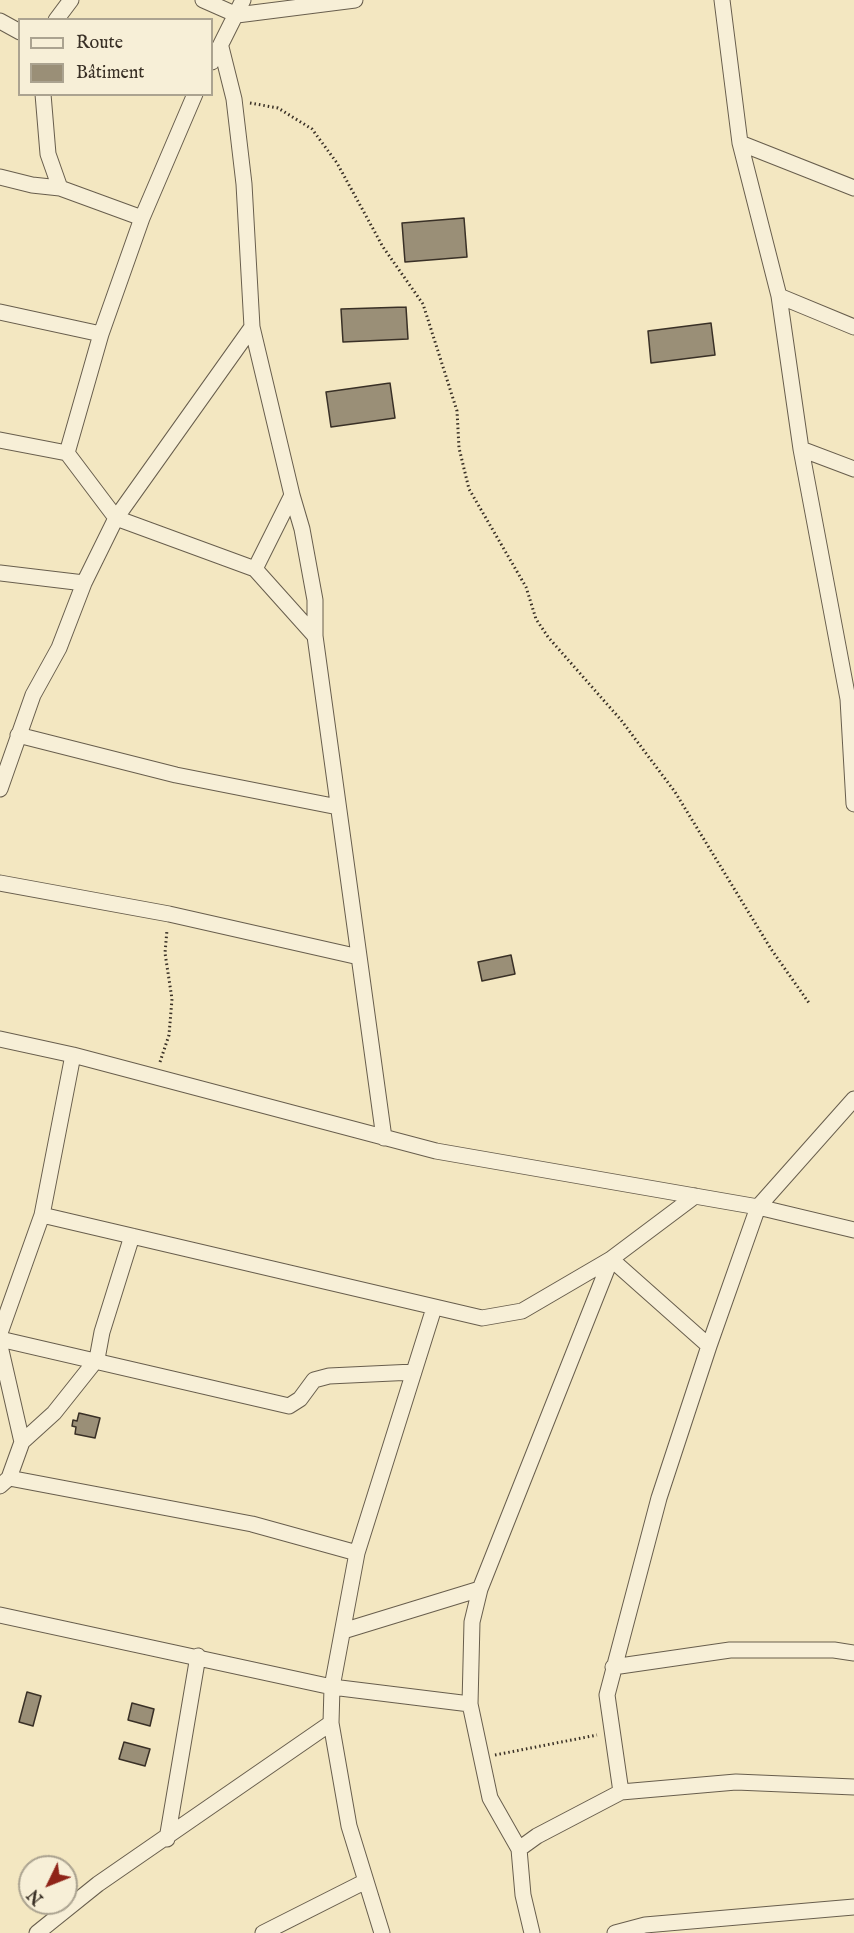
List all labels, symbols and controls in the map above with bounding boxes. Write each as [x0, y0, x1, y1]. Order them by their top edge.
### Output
legend [18, 18, 213, 96]
text: Route [76, 32, 123, 55]
text: Bâtiment [76, 62, 145, 85]
north arrow [18, 1855, 78, 1915]
text: N [24, 1884, 48, 1908]

